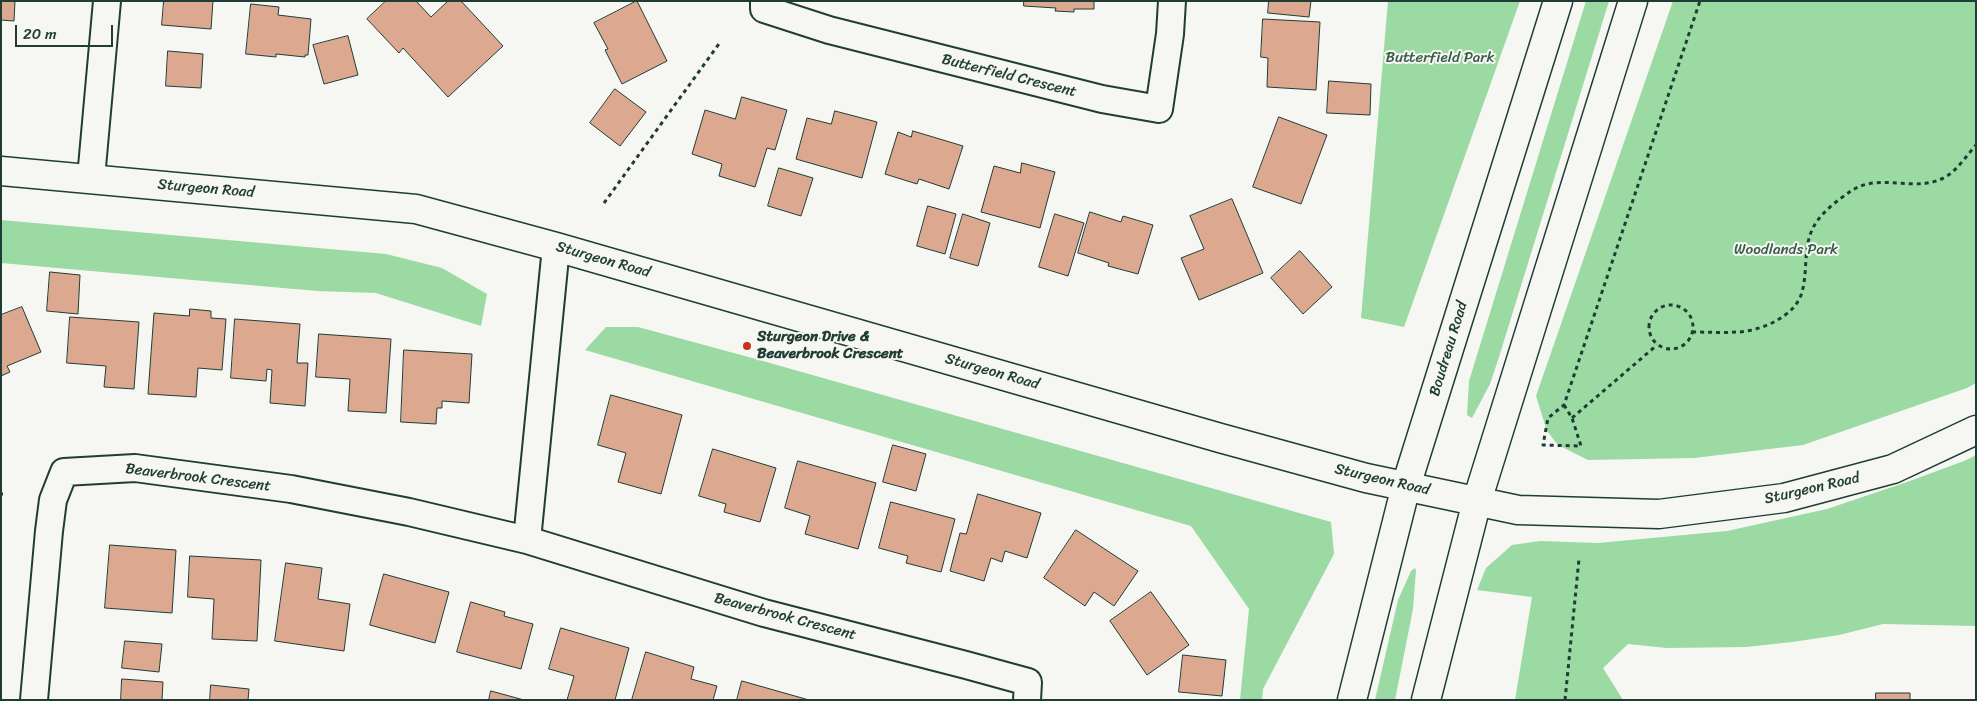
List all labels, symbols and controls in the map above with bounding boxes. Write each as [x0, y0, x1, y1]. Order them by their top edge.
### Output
scale bar [18, 15, 115, 47]
text: 20 m [23, 21, 57, 47]
park label: Butterfield Park [1386, 49, 1494, 67]
street label: Butterfield Crescent [940, 51, 1078, 101]
street label: Sturgeon Road [157, 176, 255, 202]
street label: Sturgeon Road [554, 238, 652, 282]
park label: Woodlands Park [1734, 241, 1838, 259]
street label: Boudreau Road [1426, 299, 1472, 399]
place label: Sturgeon Drive & Beaverbrook Crescent [757, 328, 903, 363]
marker: Sturgeon Drive & Beaverbrook Crescent [741, 340, 753, 352]
street label: Sturgeon Road [943, 350, 1041, 394]
street label: Beaverbrook Crescent [124, 460, 272, 496]
street label: Sturgeon Road [1333, 460, 1431, 500]
street label: Sturgeon Road [1763, 469, 1861, 509]
street label: Beaverbrook Crescent [712, 589, 858, 645]

